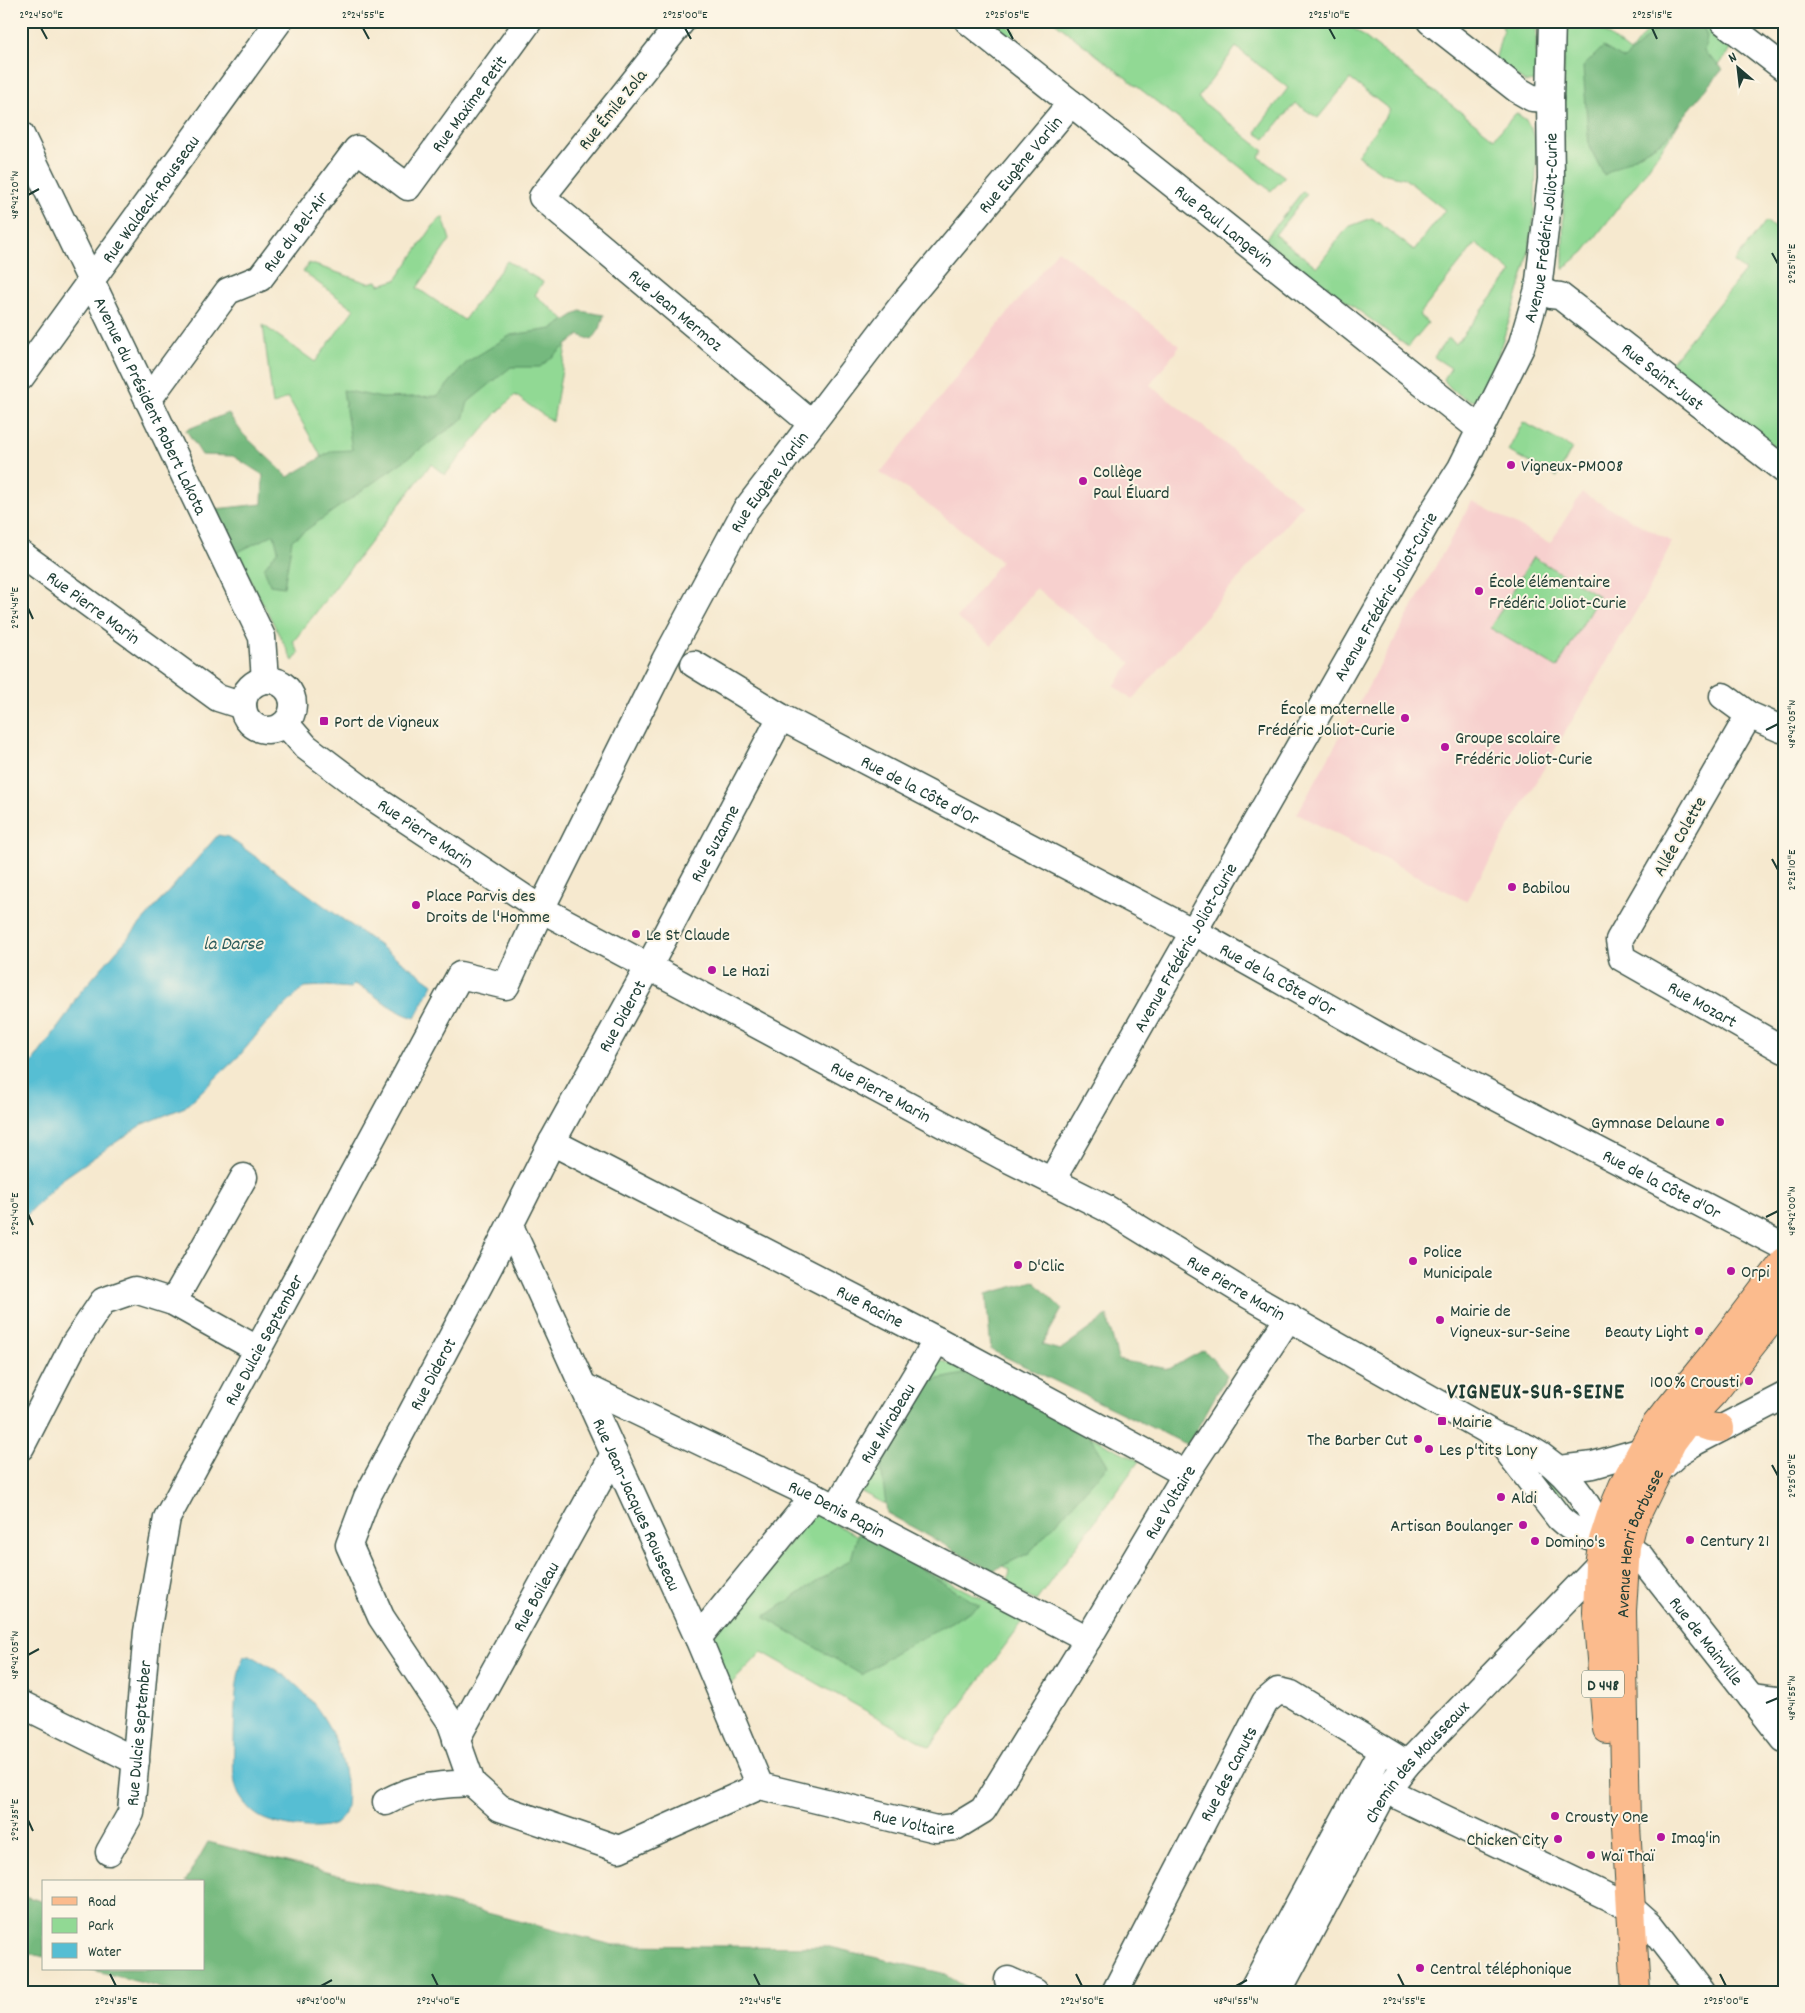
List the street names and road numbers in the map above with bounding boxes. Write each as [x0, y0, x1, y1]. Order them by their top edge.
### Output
street label: Rue Maxime Petit [427, 51, 515, 159]
street label: Rue Émile Zola [574, 64, 655, 156]
street label: Rue Eugène Varlin [974, 112, 1070, 220]
street label: Rue Waldeck-Rousseau [97, 131, 207, 269]
street label: Avenue Frédéric Joliot-Curie [1519, 133, 1566, 326]
street label: Rue Paul Langevin [1168, 180, 1278, 275]
street label: Rue du Bel-Air [258, 187, 336, 279]
street label: Rue Jean Mermoz [622, 265, 727, 359]
street label: Avenue du Président Robert Lakota [86, 293, 212, 520]
street label: Rue Saint-Just [1615, 338, 1708, 418]
street label: Rue Eugène Varlin [726, 427, 816, 538]
street label: Avenue Frédéric Joliot-Curie [1329, 508, 1445, 687]
street label: Rue Pierre Marin [40, 566, 144, 652]
street label: Rue de la Côte d'Or [855, 751, 983, 833]
street label: Allée Colette [1648, 793, 1714, 882]
street label: Rue Pierre Marin [372, 794, 478, 876]
street label: Rue Suzanne [686, 801, 747, 887]
street label: Avenue Frédéric Joliot-Curie [1129, 859, 1245, 1038]
street label: Rue de la Côte d'Or [1214, 938, 1340, 1024]
street label: Rue Diderot [594, 976, 654, 1058]
street label: Rue Mozart [1662, 976, 1741, 1036]
street label: Rue Pierre Marin [825, 1056, 935, 1131]
street label: Rue de la Côte d'Or [1597, 1145, 1725, 1227]
street label: Rue Pierre Marin [1181, 1250, 1289, 1329]
street label: Rue Dulcie September [220, 1270, 311, 1411]
street label: Rue Racine [831, 1280, 907, 1336]
street label: Rue Diderot [405, 1334, 464, 1416]
street label: Rue Mirabeau [855, 1380, 923, 1469]
street label: Rue Jean-Jacques Rousseau [584, 1415, 685, 1596]
street label: Rue Voltaire [1140, 1461, 1203, 1545]
street label: Avenue Henri Barbusse [1612, 1465, 1672, 1618]
street label: Rue Denis Papin [783, 1475, 889, 1546]
street label: Rue Boileau [508, 1558, 567, 1637]
street label: Rue de Mainville [1662, 1592, 1748, 1692]
street label: Rue Dulcie September [122, 1659, 159, 1807]
road number: D 448 [1582, 1670, 1624, 1698]
street label: Chemin des Mousseaux [1360, 1696, 1477, 1829]
street label: Rue des Canuts [1195, 1723, 1265, 1827]
street label: Rue Voltaire [870, 1804, 956, 1844]

